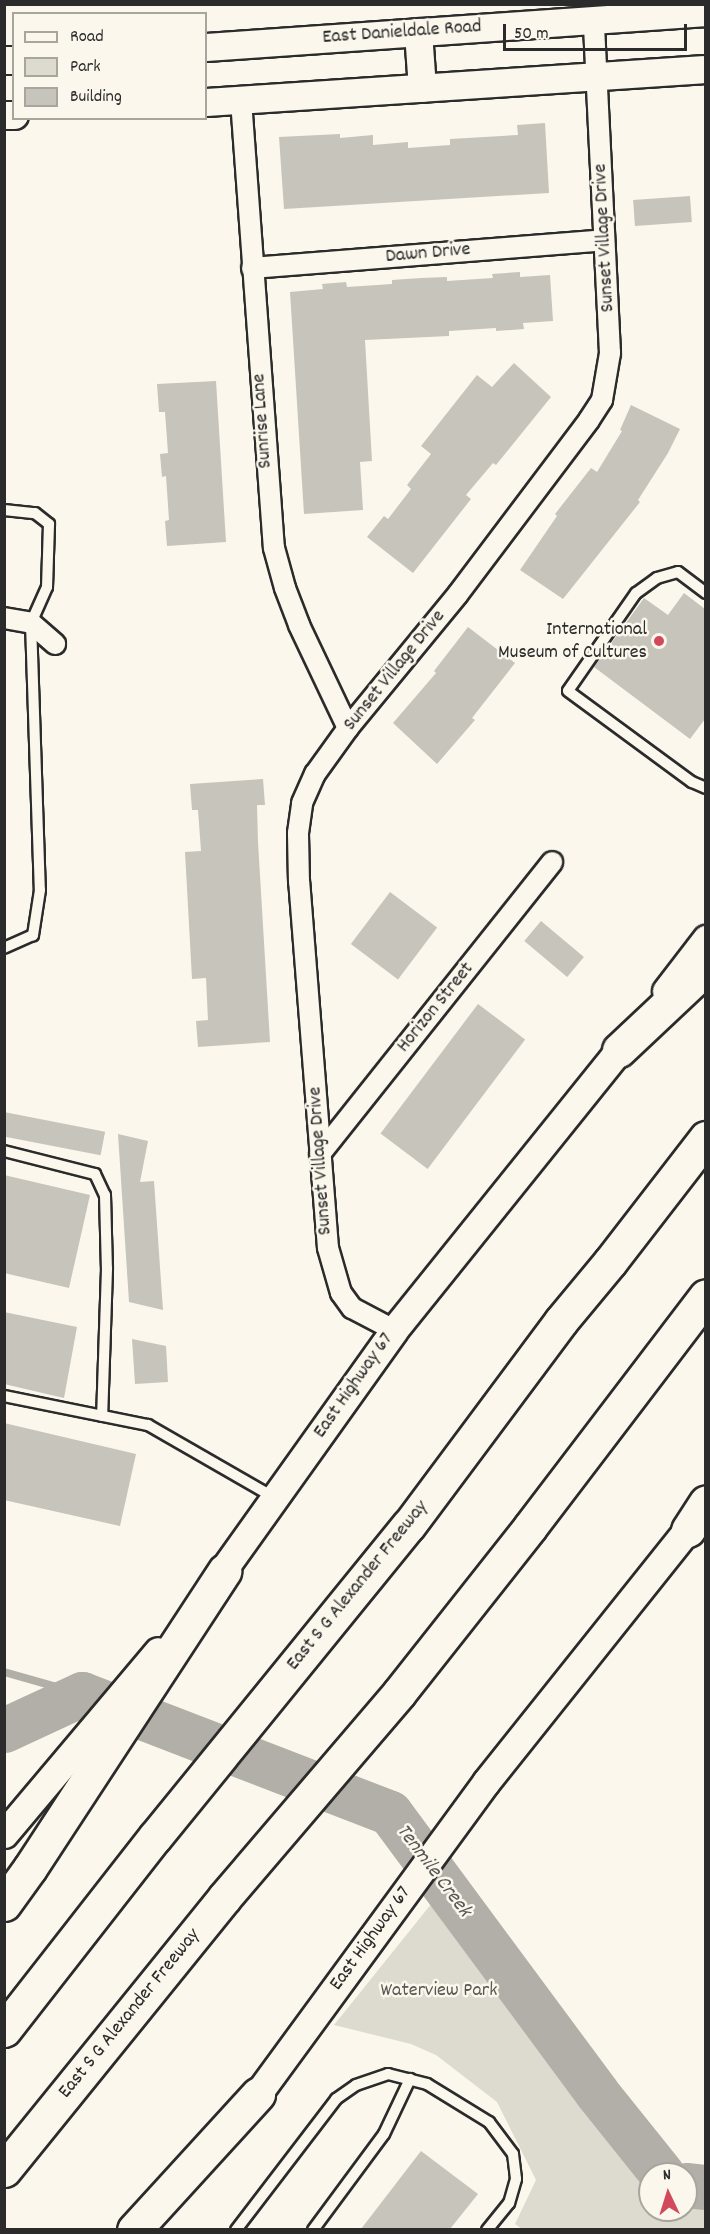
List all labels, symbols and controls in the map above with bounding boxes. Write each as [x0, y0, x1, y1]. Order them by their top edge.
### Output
legend [12, 12, 207, 120]
scale bar [506, 12, 690, 50]
street label: East Danieldale Road [322, 15, 482, 51]
text: 50 m [514, 22, 549, 47]
text: Road [70, 25, 104, 50]
text: Park [70, 55, 101, 80]
text: Building [70, 85, 122, 110]
street label: Sunset Village Drive [589, 163, 621, 313]
street label: Dawn Drive [385, 238, 471, 270]
street label: Sunrise Lane [248, 373, 278, 469]
street label: Sunset Village Drive [339, 606, 451, 736]
place label: International Museum of Cultures [498, 618, 647, 665]
marker: International Museum of Cultures [652, 634, 666, 648]
street label: Horizon Street [392, 958, 480, 1058]
street label: Sunset Village Drive [304, 1086, 338, 1236]
street label: East Highway 67 [309, 1329, 399, 1443]
street label: East S G Alexander Freeway [282, 1496, 434, 1676]
water label: Tenmile Creek [390, 1820, 476, 1922]
street label: East Highway 67 [325, 1882, 417, 1996]
street label: East S G Alexander Freeway [54, 1924, 206, 2104]
park label: Waterview Park [381, 1979, 497, 2003]
north arrow [638, 2162, 698, 2222]
text: N [662, 2164, 672, 2187]

